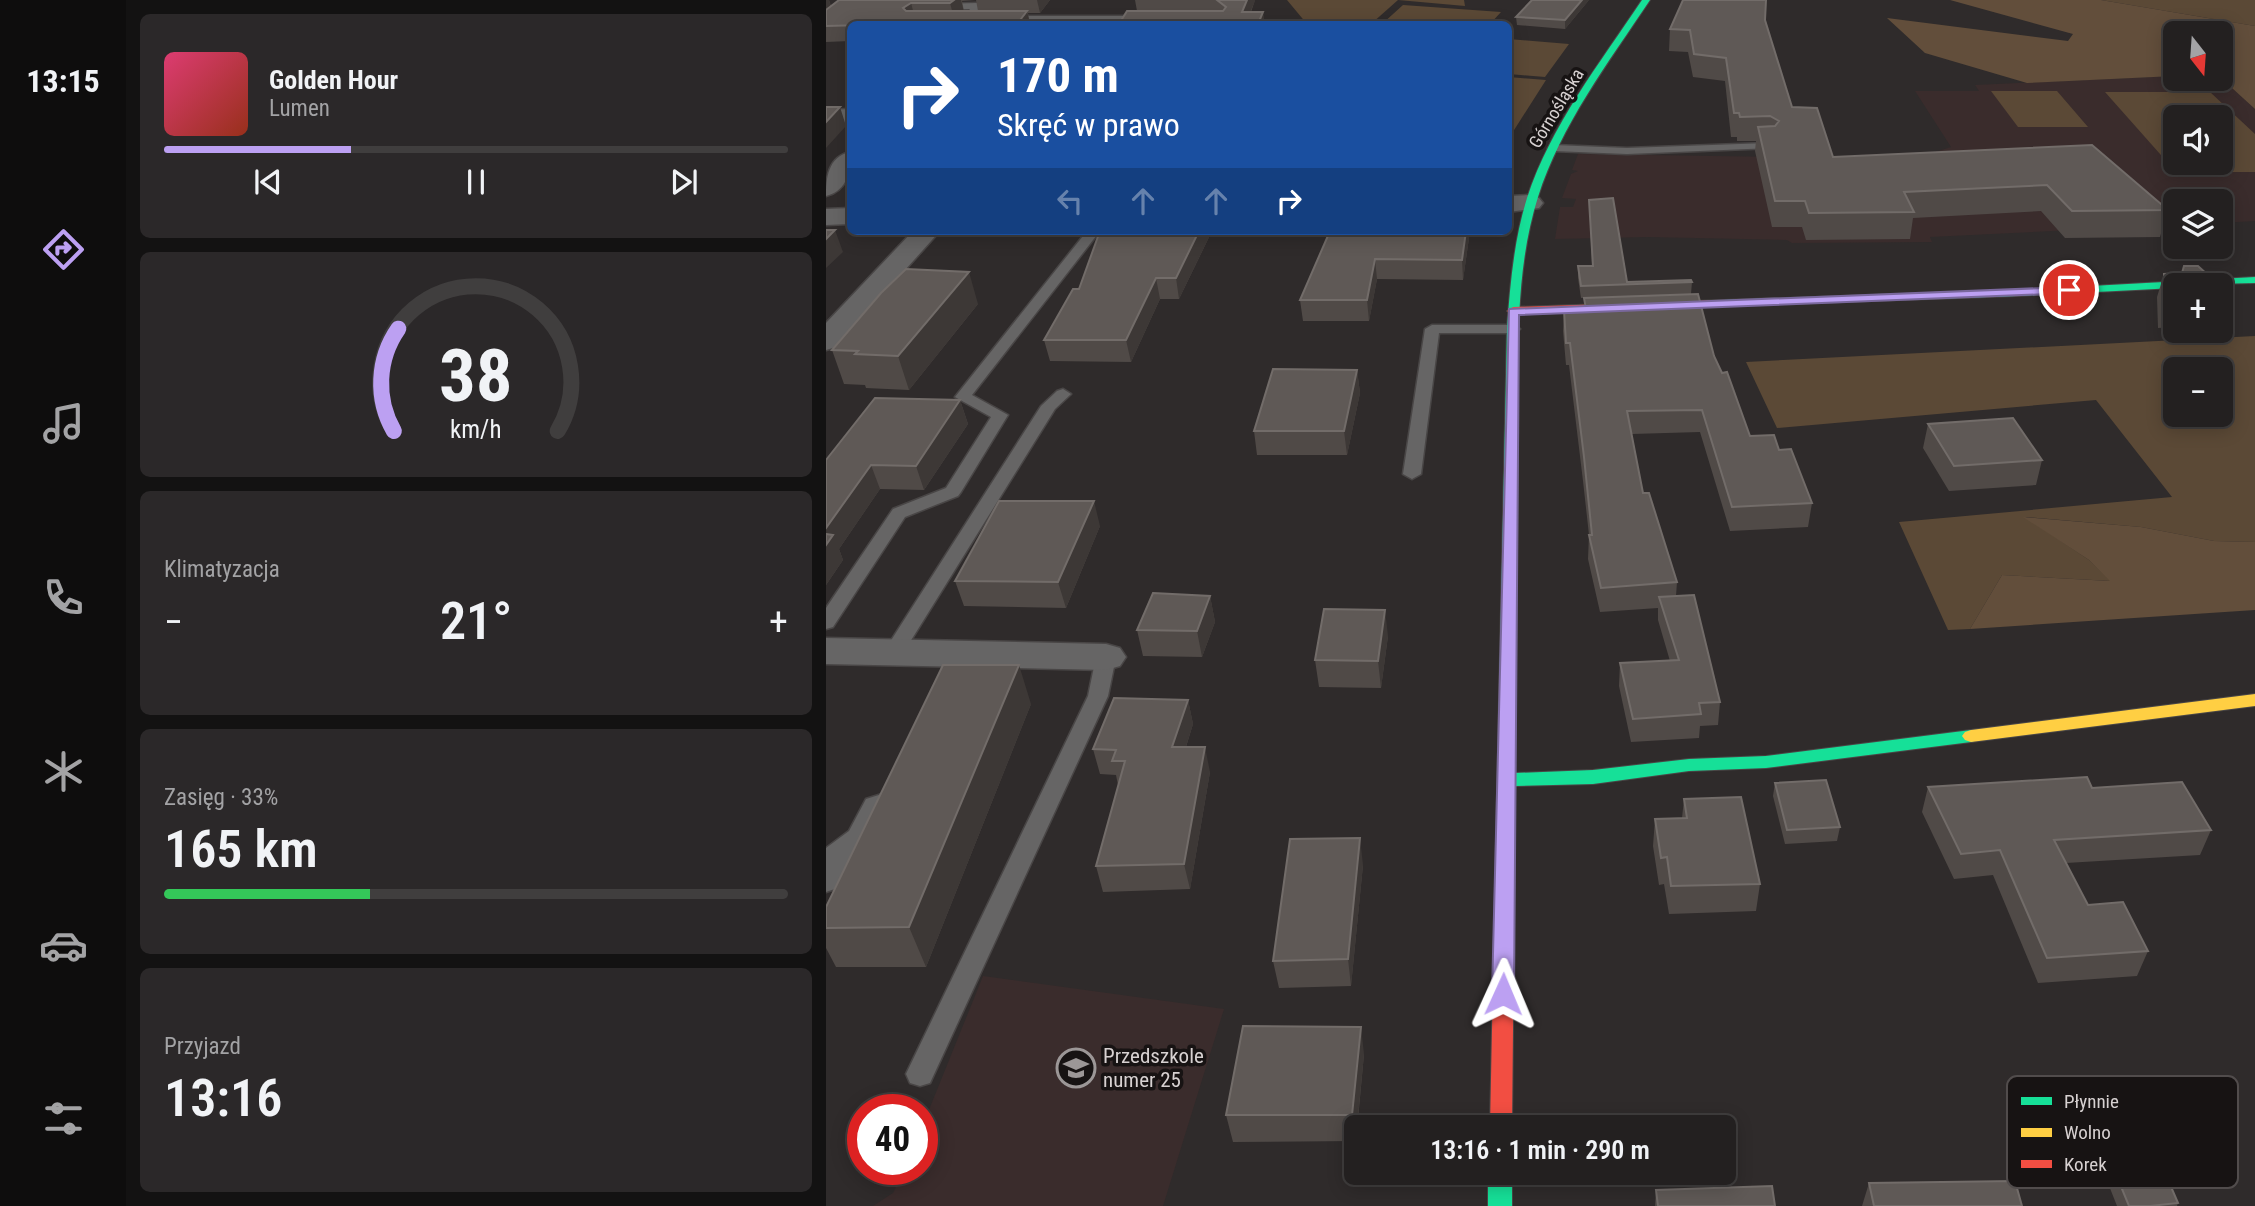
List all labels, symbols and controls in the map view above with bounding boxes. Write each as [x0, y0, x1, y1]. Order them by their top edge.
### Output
north arrow [2163, 21, 2233, 91]
map controls [2163, 21, 2233, 427]
text: 170 m [997, 47, 1119, 104]
icon: right [882, 49, 973, 140]
text: 13:15 [26, 62, 100, 100]
text: Golden Hour [269, 65, 398, 95]
street label: Górnośląska [1524, 65, 1588, 151]
text: Lumen [269, 95, 330, 122]
button: sound [2163, 105, 2233, 175]
text: Skręć w prawo [997, 106, 1180, 144]
icon: previous [249, 163, 287, 201]
icon: pause [457, 163, 495, 201]
icon: next [665, 163, 703, 201]
icon: left [1051, 182, 1089, 220]
icon: ahead [1124, 182, 1162, 220]
icon: ahead [1197, 182, 1235, 220]
icon: right [1270, 182, 1308, 220]
button: layers [2163, 189, 2233, 259]
icon: directions [39, 225, 88, 274]
pin [2039, 260, 2099, 320]
icon: arrive [2050, 271, 2088, 309]
button: + [2163, 273, 2233, 343]
text: 38 [439, 333, 513, 419]
button: − [2163, 357, 2233, 427]
icon: music [39, 399, 88, 448]
text: km/h [450, 414, 502, 443]
text: Klimatyzacja [164, 556, 280, 583]
icon: phone [39, 573, 88, 622]
text: 21° [440, 591, 512, 652]
text: − [164, 600, 183, 644]
text: + [769, 600, 788, 644]
icon: climate [39, 747, 88, 796]
text: Zasięg · 33% [164, 784, 278, 811]
text: 165 km [164, 819, 318, 880]
icon: car [39, 921, 88, 970]
position arrow [1466, 957, 1540, 1031]
text: Przyjazd [164, 1033, 241, 1060]
place label: Przedszkole numer 25 [1103, 1044, 1204, 1092]
school or university icon: Przedszkole numer 25 [1055, 1047, 1097, 1089]
text: 13:16 [164, 1068, 282, 1129]
legend [2007, 1076, 2238, 1188]
text: Płynnie [2064, 1090, 2119, 1113]
icon: filters [39, 1094, 88, 1143]
speed limit sign: 40 [847, 1094, 938, 1185]
text: Wolno [2064, 1121, 2111, 1144]
text: 13:16 · 1 min · 290 m [1430, 1135, 1650, 1165]
text: Korek [2064, 1153, 2107, 1176]

